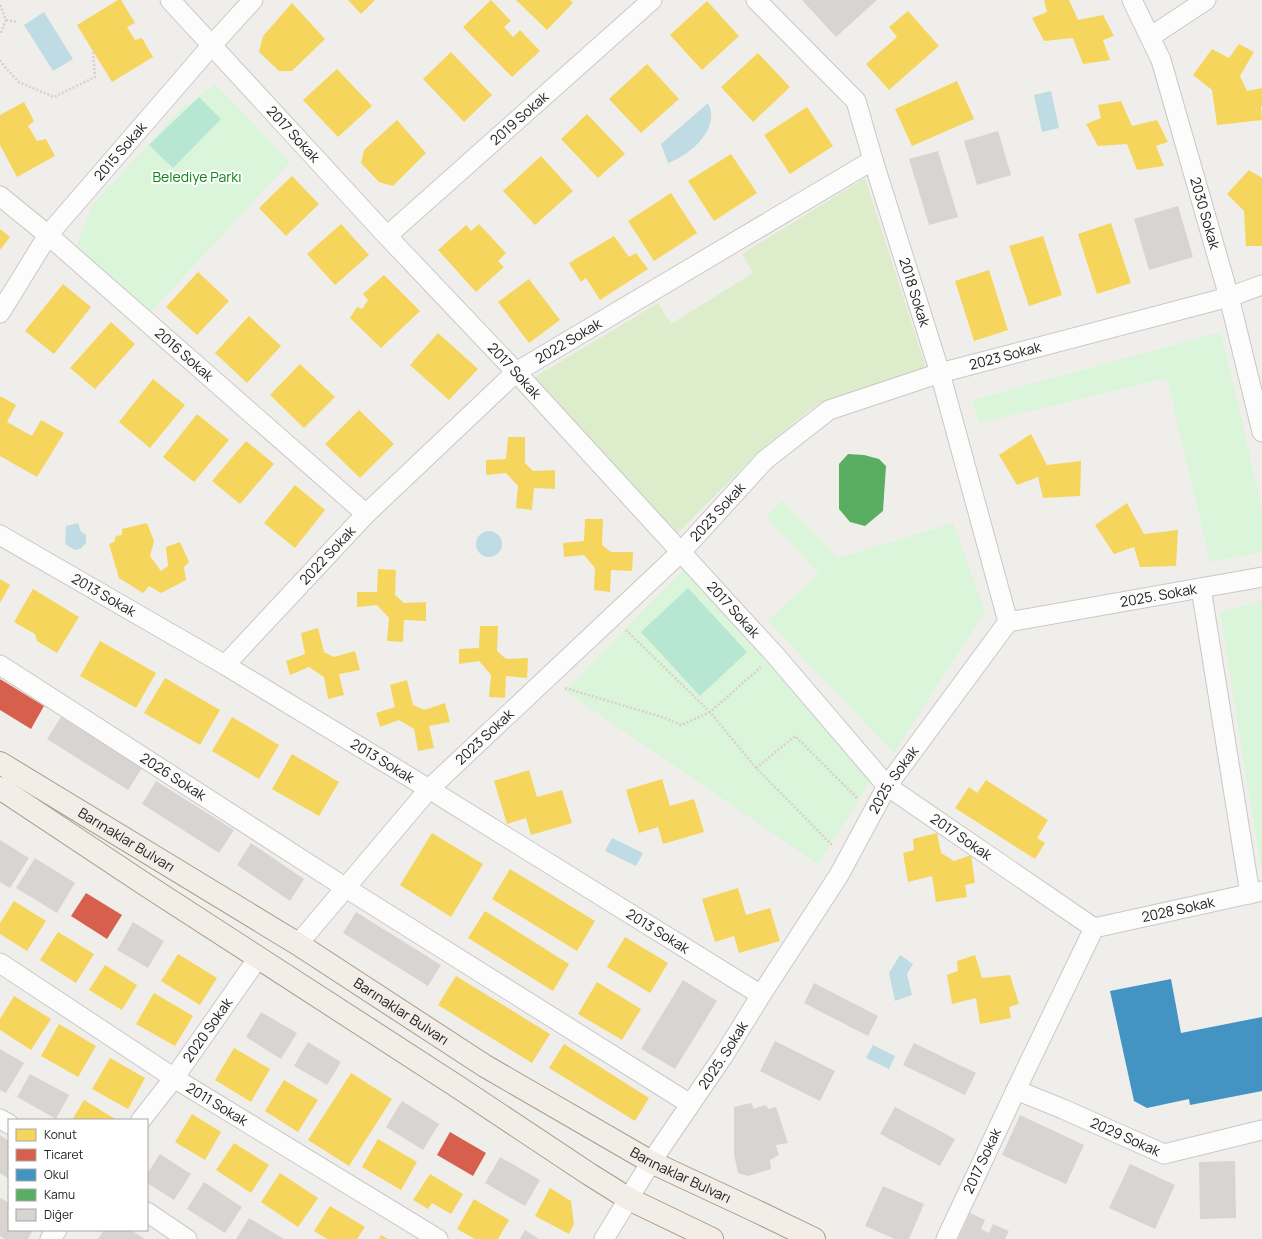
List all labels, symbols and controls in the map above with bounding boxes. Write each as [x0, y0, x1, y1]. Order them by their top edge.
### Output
street label: 2019 Sokak [486, 86, 553, 149]
street label: 2017 Sokak [263, 101, 325, 167]
street label: 2015 Sokak [89, 117, 151, 184]
park label: Belediye Parkı [152, 167, 242, 186]
street label: 2030 Sokak [1186, 175, 1225, 252]
street label: 2018 Sokak [895, 255, 935, 330]
street label: 2022 Sokak [531, 313, 606, 368]
street label: 2016 Sokak [151, 323, 219, 386]
street label: 2023 Sokak [967, 337, 1044, 374]
street label: 2017 Sokak [484, 338, 546, 403]
street label: 2023 Sokak [685, 477, 750, 545]
street label: 2022 Sokak [295, 521, 360, 589]
street label: 2013 Sokak [69, 569, 141, 621]
street label: 2017 Sokak [703, 577, 765, 642]
street label: 2025. Sokak [1118, 579, 1199, 611]
street label: 2023 Sokak [451, 704, 518, 769]
street label: 2013 Sokak [347, 734, 419, 787]
street label: 2025. Sokak [864, 741, 923, 817]
street label: 2026 Sokak [137, 748, 211, 805]
street label: Barınaklar Bulvarı [75, 803, 179, 876]
street label: 2017 Sokak [927, 809, 997, 865]
street label: 2028 Sokak [1140, 892, 1217, 926]
street label: 2013 Sokak [623, 904, 694, 958]
street label: Barınaklar Bulvarı [350, 973, 453, 1049]
street label: 2020 Sokak [178, 993, 237, 1066]
street label: 2025. Sokak [693, 1016, 752, 1093]
street label: 2011 Sokak [183, 1078, 253, 1130]
street label: 2029 Sokak [1088, 1112, 1165, 1161]
legend [8, 1119, 148, 1231]
street label: 2017 Sokak [958, 1124, 1005, 1197]
text: Konut [44, 1126, 77, 1143]
street label: Barınaklar Bulvarı [627, 1142, 734, 1207]
text: Ticaret [44, 1146, 83, 1163]
text: Okul [44, 1166, 69, 1183]
text: Kamu [44, 1186, 75, 1203]
text: Diğer [44, 1206, 74, 1223]

